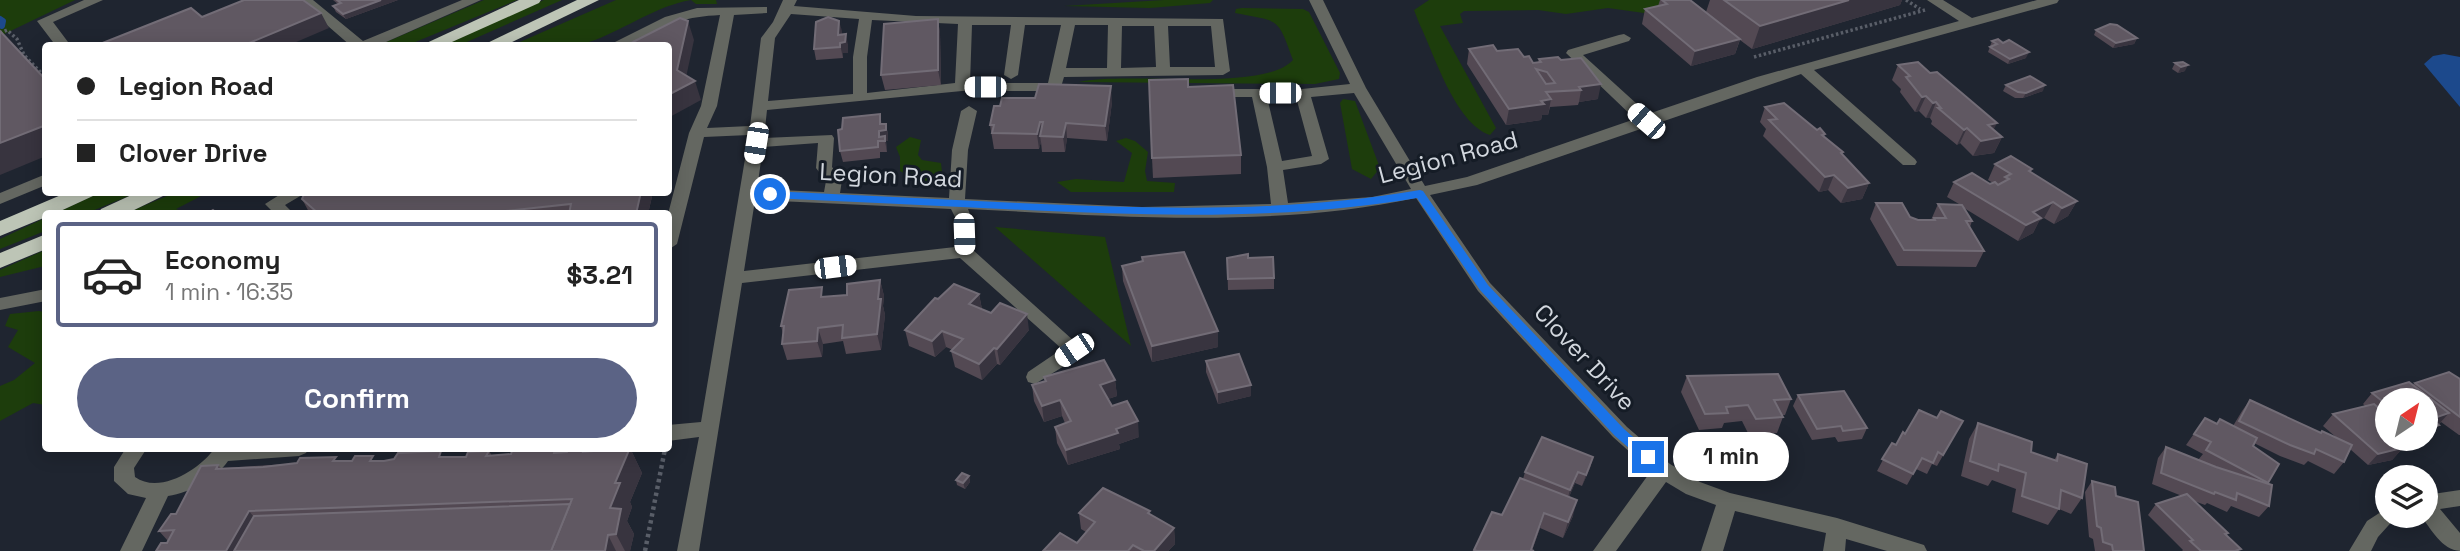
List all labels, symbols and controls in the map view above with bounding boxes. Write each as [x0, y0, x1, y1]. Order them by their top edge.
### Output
text: Legion Road [119, 69, 274, 103]
car [965, 77, 1007, 98]
car [1260, 83, 1302, 104]
car [1624, 99, 1669, 143]
car [743, 121, 770, 165]
street label: Legion Road [1375, 124, 1521, 190]
text: Clover Drive [119, 136, 267, 170]
street label: Legion Road [819, 156, 963, 194]
route start [754, 178, 786, 210]
car [953, 213, 976, 255]
icon: car [81, 243, 144, 306]
text: Economy [165, 243, 281, 277]
car [813, 254, 858, 280]
text: $3.21 [566, 258, 633, 292]
text: 1 min · 16:35 [165, 277, 293, 307]
street label: Clover Drive [1528, 297, 1642, 417]
car [1051, 330, 1098, 370]
button: Confirm [77, 358, 637, 438]
north arrow [2375, 388, 2438, 452]
map controls [2375, 388, 2438, 528]
callout: 1 min [1672, 433, 1788, 482]
route end [1632, 441, 1664, 473]
text: 1 min [1703, 441, 1759, 471]
button: layers [2375, 465, 2438, 528]

